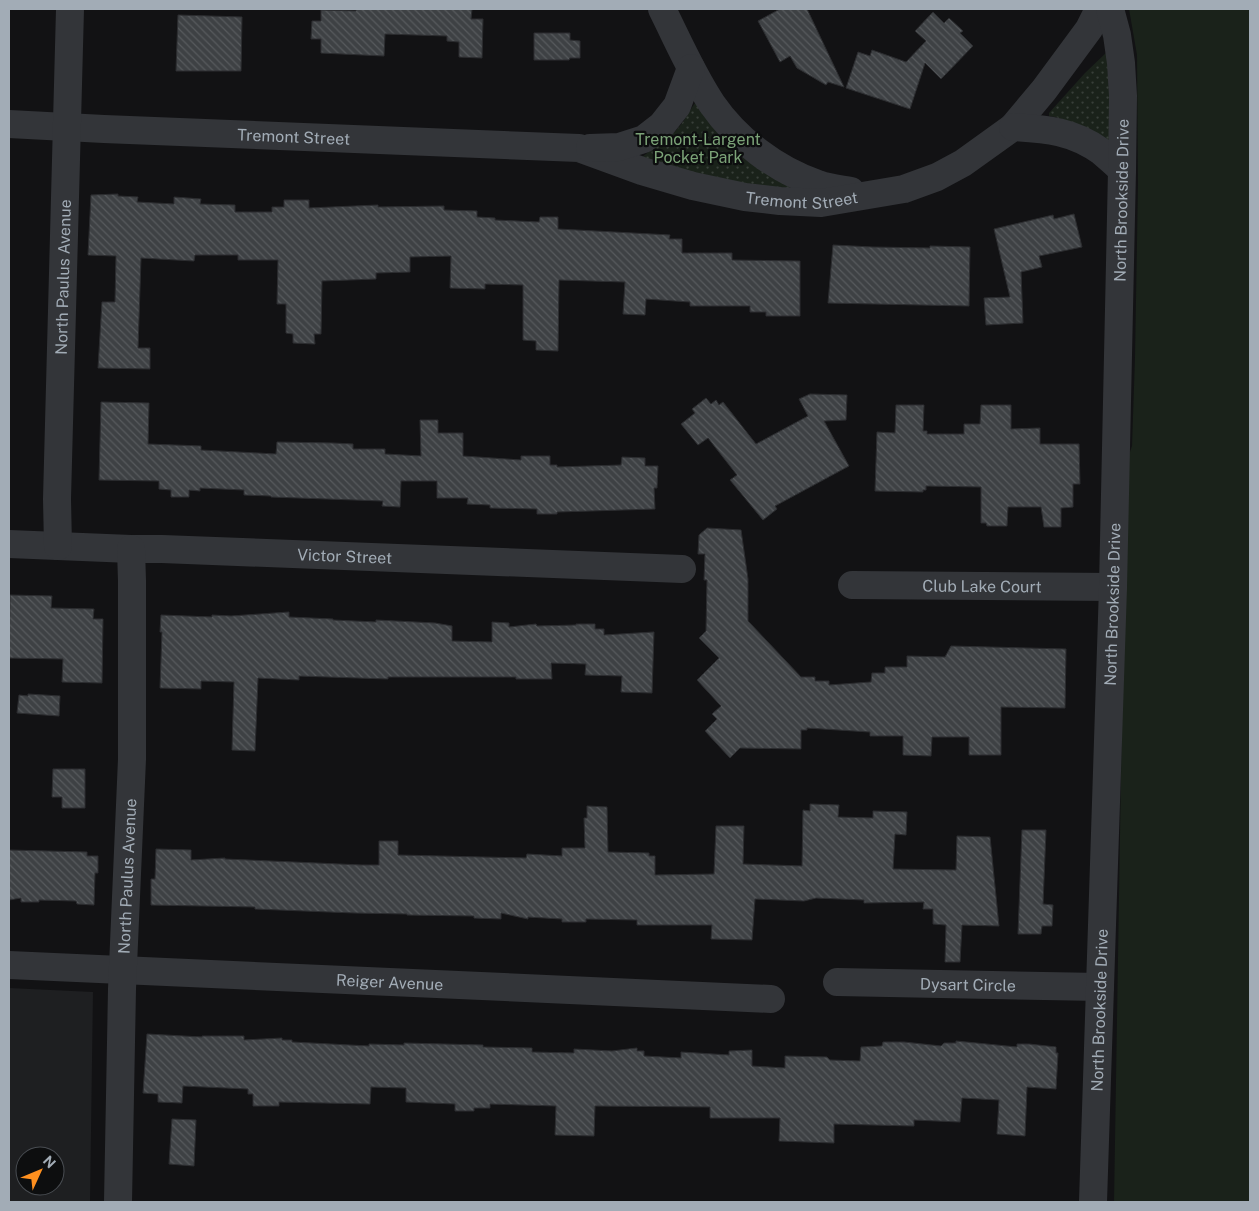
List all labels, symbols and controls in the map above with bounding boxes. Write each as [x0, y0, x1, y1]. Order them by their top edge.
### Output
street label: North Brookside Drive [1111, 119, 1133, 282]
street label: Tremont Street [237, 125, 350, 149]
park label: Tremont-Largent Pocket Park [635, 130, 761, 167]
street label: Tremont Street [745, 188, 859, 213]
street label: North Paulus Avenue [52, 199, 75, 355]
street label: North Brookside Drive [1101, 523, 1124, 686]
street label: Victor Street [297, 545, 393, 568]
street label: Club Lake Court [922, 577, 1042, 596]
street label: North Paulus Avenue [115, 798, 140, 954]
street label: North Brookside Drive [1088, 928, 1112, 1092]
street label: Reiger Avenue [335, 971, 444, 994]
street label: Dysart Circle [920, 975, 1016, 995]
north arrow [15, 1146, 65, 1196]
text: N [40, 1152, 59, 1171]

